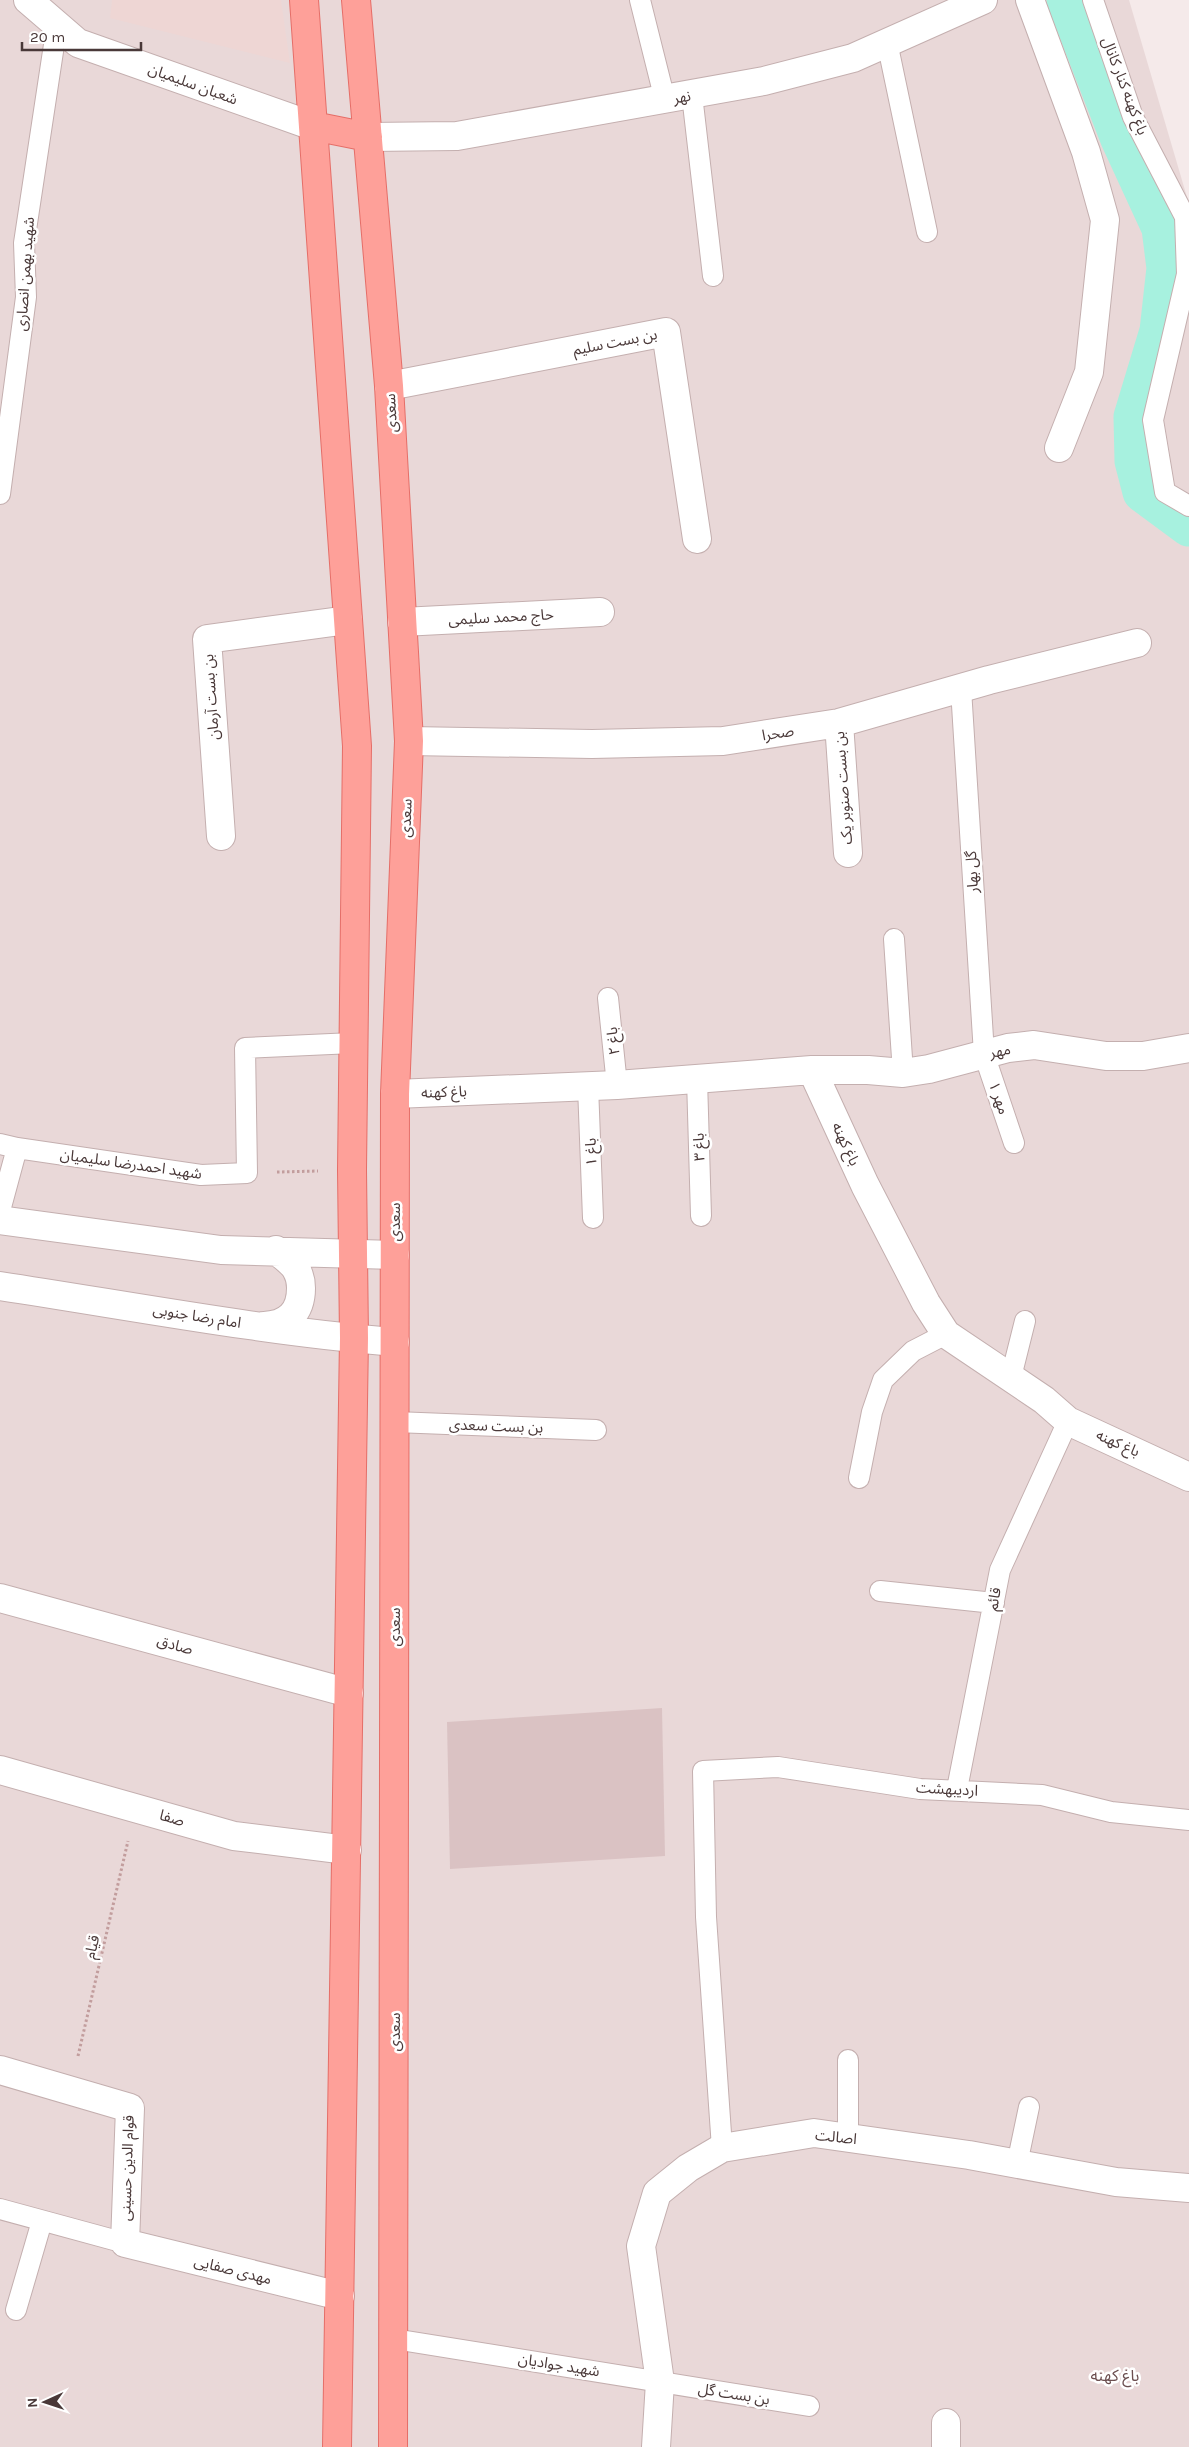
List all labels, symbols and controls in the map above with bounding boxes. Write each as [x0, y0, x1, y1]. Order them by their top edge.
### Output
scale bar [22, 20, 141, 52]
text: 20 m [30, 28, 65, 46]
street label: باغ کهنه کنار کانال [1095, 34, 1152, 139]
street label: شعبان سلیمیان [146, 60, 240, 109]
street label: نهر [671, 87, 692, 108]
street label: شهید بهمن انصاری [12, 216, 38, 332]
street label: بن بست سلیم [571, 325, 659, 361]
street label: سعدی [381, 393, 401, 433]
street label: حاج محمد سلیمی [448, 605, 554, 632]
street label: بن بست آرمان [199, 653, 223, 741]
street label: صحرا [761, 722, 795, 744]
street label: بن بست صنوبر یک [830, 731, 856, 845]
street label: سعدی [396, 798, 416, 838]
street label: گل بهار [962, 850, 982, 895]
street label: باغ ۲ [603, 1026, 626, 1056]
street label: مهر [987, 1040, 1012, 1062]
street label: مهر ۱ [985, 1079, 1013, 1117]
street label: باغ کهنه [421, 1082, 467, 1105]
street label: باغ کهنه [825, 1119, 864, 1170]
street label: باغ ۳ [690, 1133, 711, 1161]
street label: باغ ۱ [582, 1138, 603, 1166]
street label: شهید احمدرضا سلیمیان [59, 1145, 203, 1183]
street label: سعدی [386, 1202, 404, 1241]
street label: امام رضا جنوبی [151, 1300, 243, 1334]
street label: بن بست سعدی [449, 1415, 543, 1437]
street label: باغ کهنه [1092, 1425, 1143, 1463]
street label: قائم [983, 1586, 1007, 1613]
street label: سعدی [386, 1607, 404, 1646]
street label: صادق [155, 1632, 195, 1658]
street label: اردیبهشت [915, 1778, 979, 1800]
street label: صفا [157, 1806, 187, 1830]
street label: قیام [81, 1933, 105, 1961]
street label: سعدی [386, 2012, 404, 2051]
street label: قوام الدین حسینی [116, 2114, 140, 2221]
street label: اصالت [814, 2126, 858, 2148]
street label: مهدی صفایی [192, 2252, 274, 2288]
street label: شهید جوادیان [517, 2350, 601, 2380]
district label: باغ کهنه [1091, 2366, 1139, 2388]
north arrow [20, 2377, 70, 2427]
street label: بن بست گل [697, 2379, 771, 2409]
text: N [24, 2397, 41, 2408]

